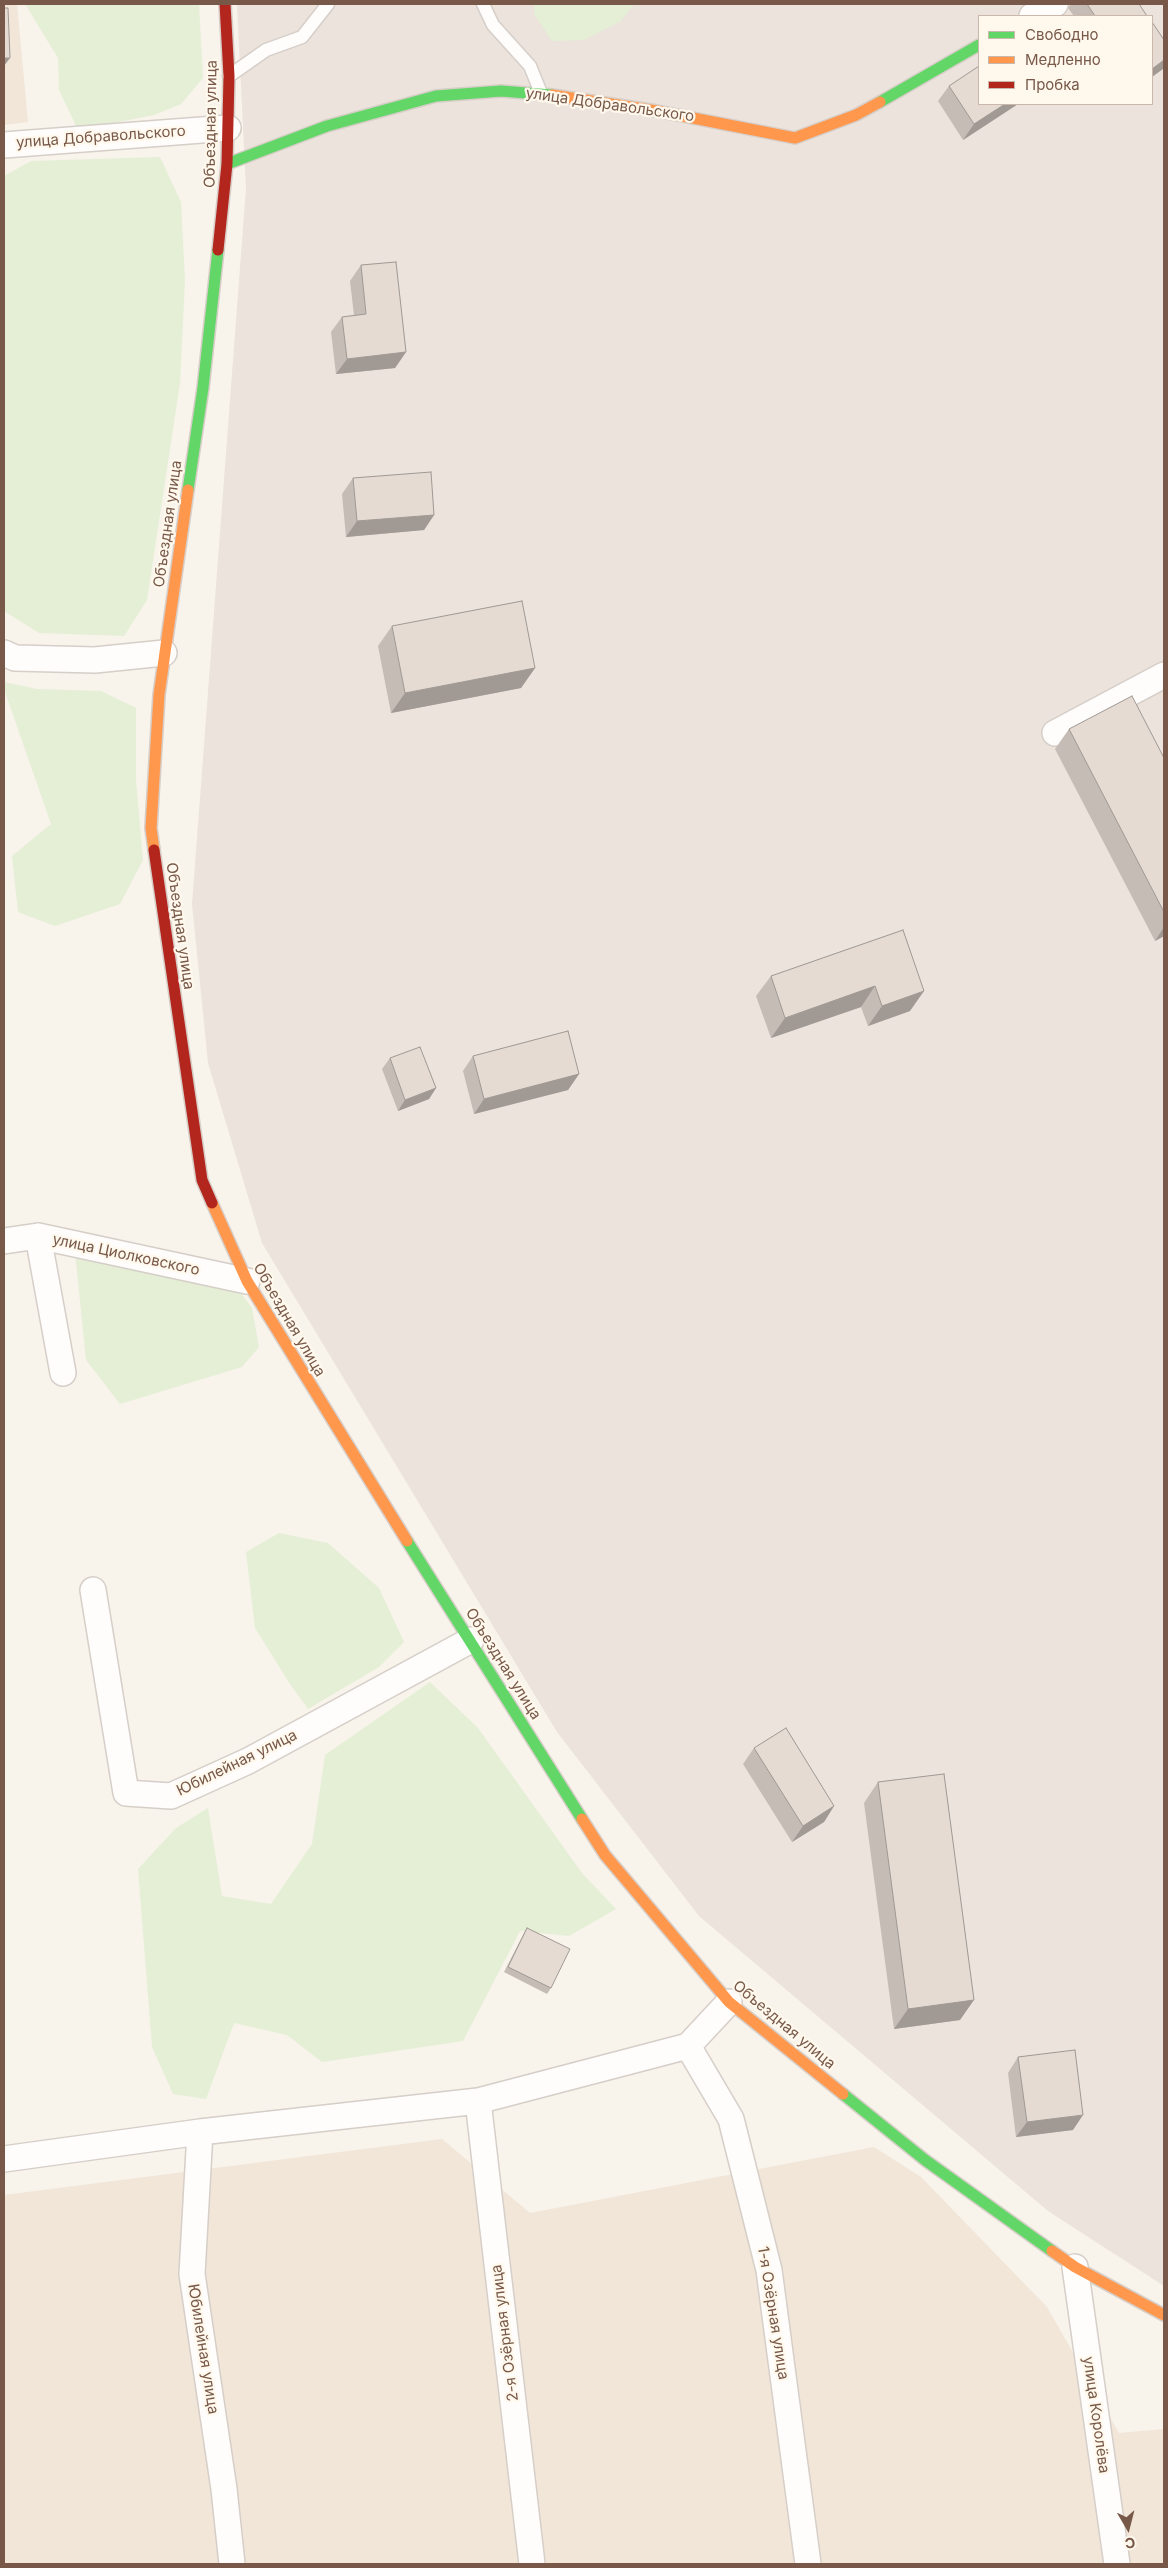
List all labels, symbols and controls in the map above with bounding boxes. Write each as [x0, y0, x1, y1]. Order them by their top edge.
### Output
legend [978, 15, 1153, 105]
text: Свободно [1025, 25, 1099, 44]
text: Медленно [1025, 50, 1101, 69]
street label: Объездная улица [201, 60, 221, 188]
text: Пробка [1025, 75, 1080, 94]
street label: улица Добравольского [525, 84, 695, 126]
street label: улица Добравольского [16, 122, 186, 152]
street label: Объездная улица [150, 459, 186, 589]
street label: Объездная улица [162, 861, 198, 991]
street label: улица Циолковского [51, 1231, 201, 1279]
street label: Объездная улица [249, 1260, 329, 1380]
street label: Объездная улица [461, 1605, 545, 1723]
street label: Юбилейная улица [174, 1726, 300, 1800]
street label: Объездная улица [729, 1977, 839, 2073]
street label: 1-я Озёрная улица [754, 2245, 792, 2381]
street label: 2-я Озёрная улица [488, 2263, 522, 2403]
street label: Юбилейная улица [184, 2283, 222, 2415]
street label: улица Королёва [1079, 2355, 1113, 2475]
north arrow [1103, 2503, 1153, 2553]
text: С [1124, 2534, 1136, 2552]

